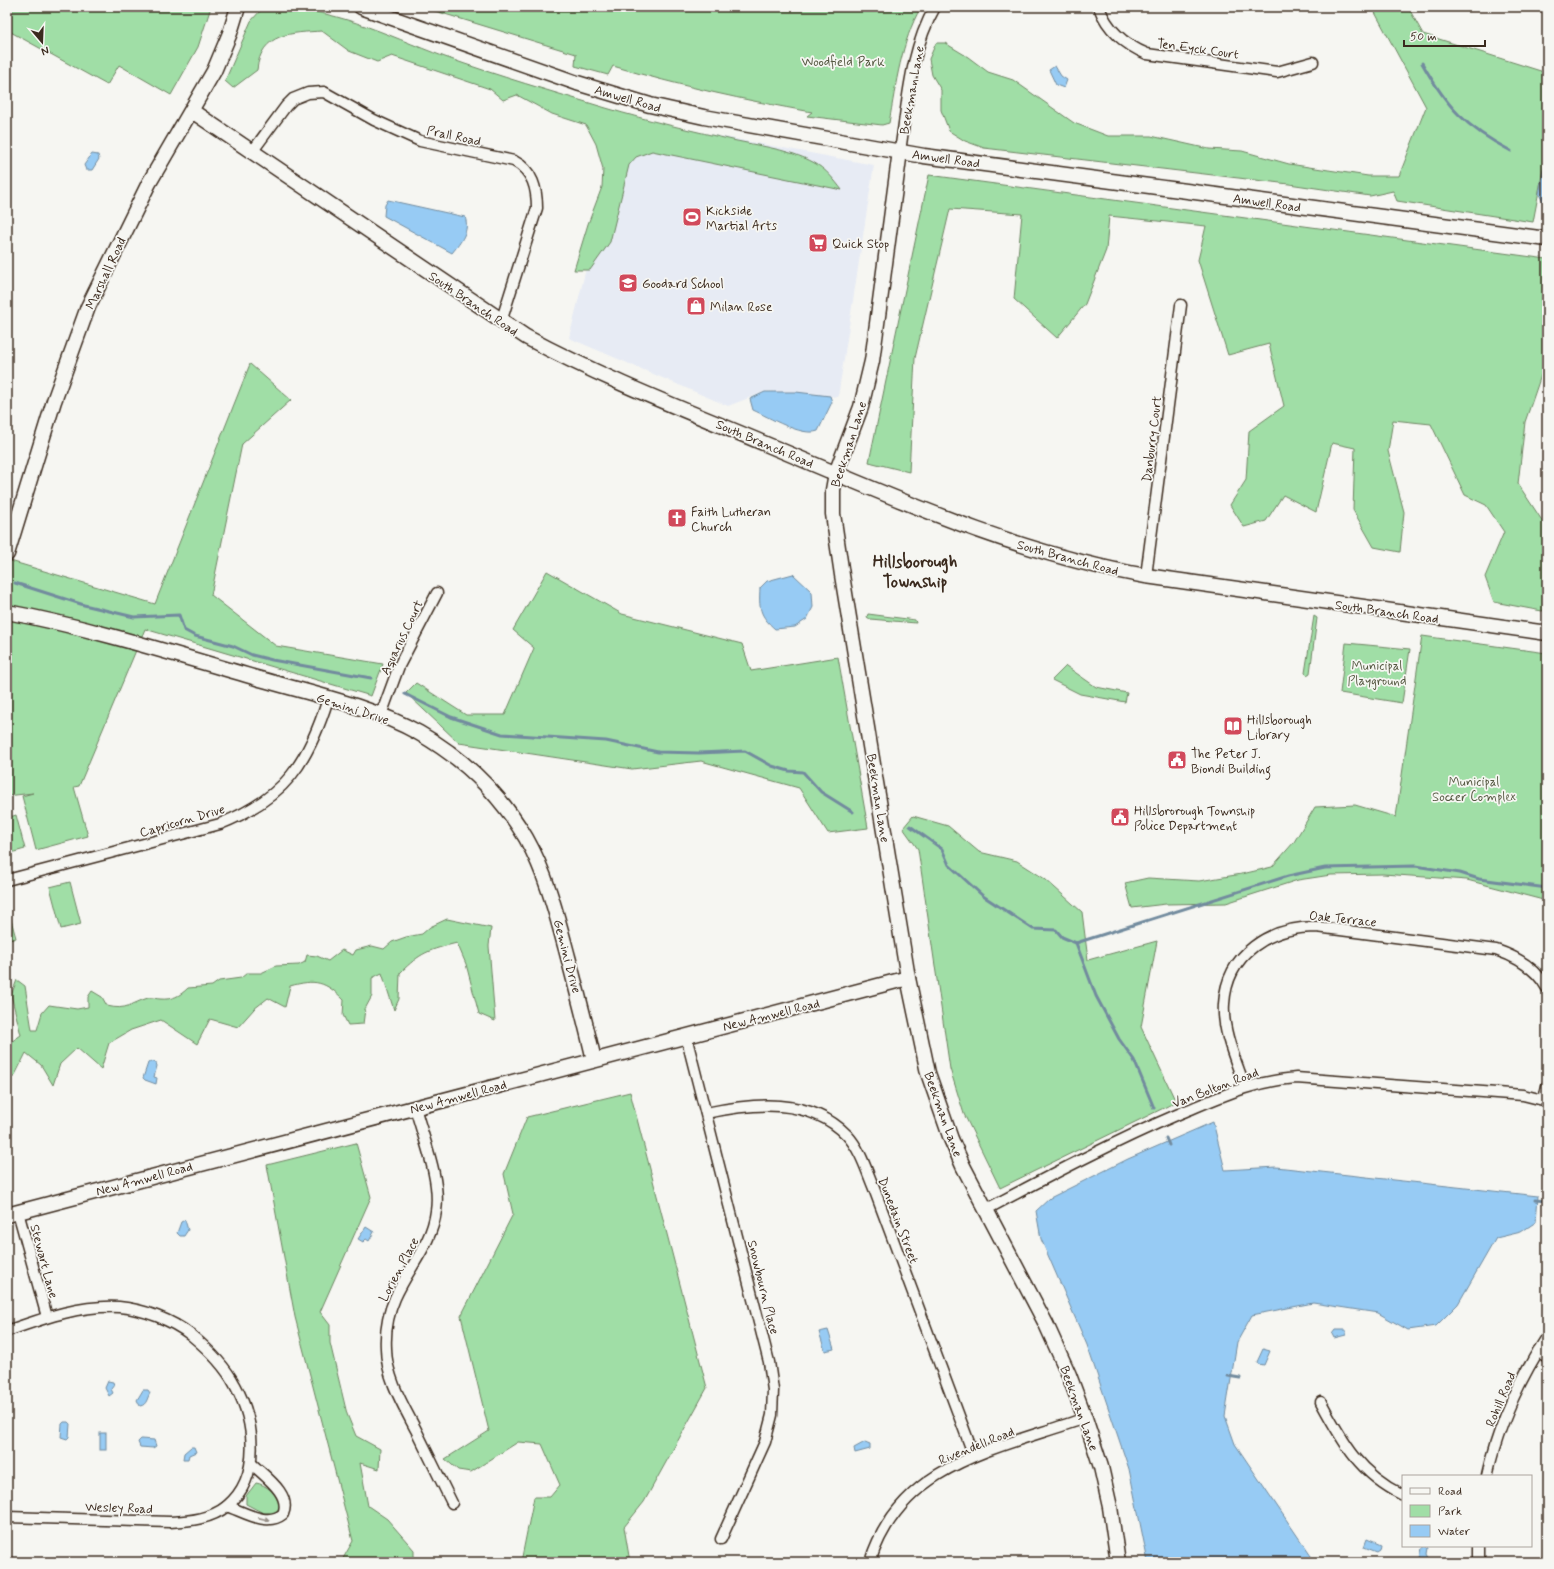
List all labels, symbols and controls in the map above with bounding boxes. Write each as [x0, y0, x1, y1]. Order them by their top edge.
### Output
north arrow [22, 22, 62, 62]
scale bar [1404, 22, 1485, 48]
text: 50 m [1410, 29, 1437, 45]
street label: Ten Eyck Court [1156, 35, 1240, 64]
text: N [39, 43, 51, 58]
street label: Beekman Lane [896, 45, 929, 136]
park label: Woodfield Park [801, 54, 885, 71]
street label: Amwell Road [592, 82, 663, 117]
street label: Prall Road [425, 122, 482, 151]
street label: Amwell Road [911, 146, 981, 173]
street label: Amwell Road [1232, 190, 1302, 217]
place label: Kickside Martial Arts [706, 203, 777, 235]
sports icon: Kickside Martial Arts [681, 206, 703, 228]
supermarket icon: Quick Stop [807, 232, 829, 254]
street label: Marshall Road [82, 235, 131, 312]
place label: Quick Stop [832, 236, 889, 253]
street label: South Branch Road [425, 268, 521, 341]
school or university icon: Goodard School [617, 272, 639, 294]
place label: Goodard School [642, 276, 724, 293]
shop icon: Milan Rose [685, 295, 707, 317]
place label: Milan Rose [710, 299, 772, 316]
street label: Danburry Court [1139, 395, 1166, 483]
street label: Beekman Lane [828, 399, 871, 490]
street label: South Branch Road [713, 416, 816, 473]
place label: Faith Lutheran Church [691, 504, 771, 536]
church icon: Faith Lutheran Church [666, 507, 688, 529]
street label: South Branch Road [1015, 537, 1120, 580]
district label: Hillsborough Township [873, 551, 957, 593]
street label: Aquarius Court [377, 597, 428, 678]
street label: South Branch Road [1334, 597, 1440, 628]
park label: Municipal Playground [1348, 658, 1406, 690]
street label: Gemini Drive [314, 690, 391, 729]
place label: Hillsborough Library [1247, 712, 1312, 744]
library icon: Hillsborough Library [1222, 715, 1244, 737]
place label: The Peter J. Biondi Building [1191, 746, 1271, 780]
public building icon: The Peter J. Biondi Building [1166, 749, 1188, 771]
street label: Beekman Lane [862, 753, 893, 844]
park label: Municipal Soccer Complex [1432, 774, 1516, 806]
street label: Capricorn Drive [138, 801, 227, 842]
place label: Hillsbrorough Township Police Department [1134, 803, 1255, 835]
public building icon: Hillsbrorough Township Police Department [1109, 806, 1131, 828]
street label: Oak Terrace [1308, 907, 1378, 932]
street label: Gemini Drive [549, 918, 585, 995]
street label: New Amwell Road [721, 995, 822, 1036]
street label: Van Bolton Road [1170, 1064, 1261, 1113]
street label: Beekman Lane [919, 1070, 966, 1160]
street label: New Amwell Road [408, 1076, 509, 1119]
street label: New Amwell Road [94, 1158, 195, 1201]
street label: Dunedain Street [873, 1175, 922, 1266]
street label: Stewart Lane [26, 1223, 62, 1300]
street label: Lorien Place [375, 1235, 423, 1305]
street label: Snowbourn Place [743, 1238, 782, 1336]
street label: Beekman Lane [1055, 1364, 1102, 1454]
street label: Rohill Road [1482, 1370, 1521, 1430]
street label: Rivendell Road [936, 1423, 1017, 1469]
legend [1402, 1475, 1532, 1547]
text: Road [1438, 1484, 1462, 1500]
street label: Wesley Road [85, 1499, 153, 1518]
text: Park [1438, 1504, 1462, 1520]
one-way arrow [257, 1516, 270, 1522]
text: Water [1438, 1524, 1470, 1540]

